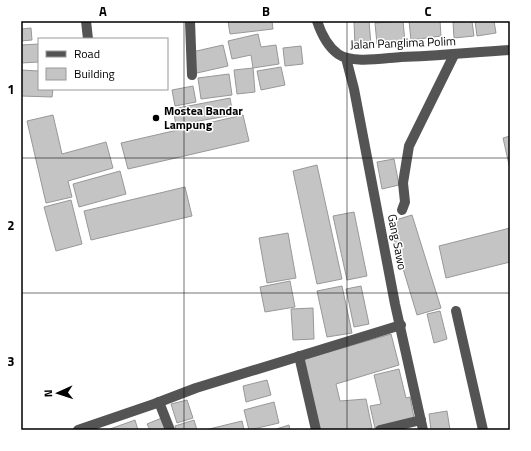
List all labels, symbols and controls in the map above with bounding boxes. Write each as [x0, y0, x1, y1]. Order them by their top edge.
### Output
text: A [99, 1, 107, 21]
text: B [262, 1, 270, 21]
text: C [424, 1, 432, 21]
street label: Jalan Panglima Polim [350, 31, 456, 54]
legend [38, 38, 168, 90]
text: Road [74, 44, 100, 63]
text: Building [74, 64, 115, 83]
text: 1 [7, 79, 15, 99]
place label: Mostea Bandar Lampung [164, 101, 243, 134]
marker: Mostea Bandar Lampung [151, 113, 161, 123]
street label: Gang Sawo [383, 212, 412, 271]
text: 2 [7, 215, 15, 235]
text: 3 [7, 351, 15, 371]
north arrow [38, 373, 78, 413]
text: N [40, 389, 56, 398]

